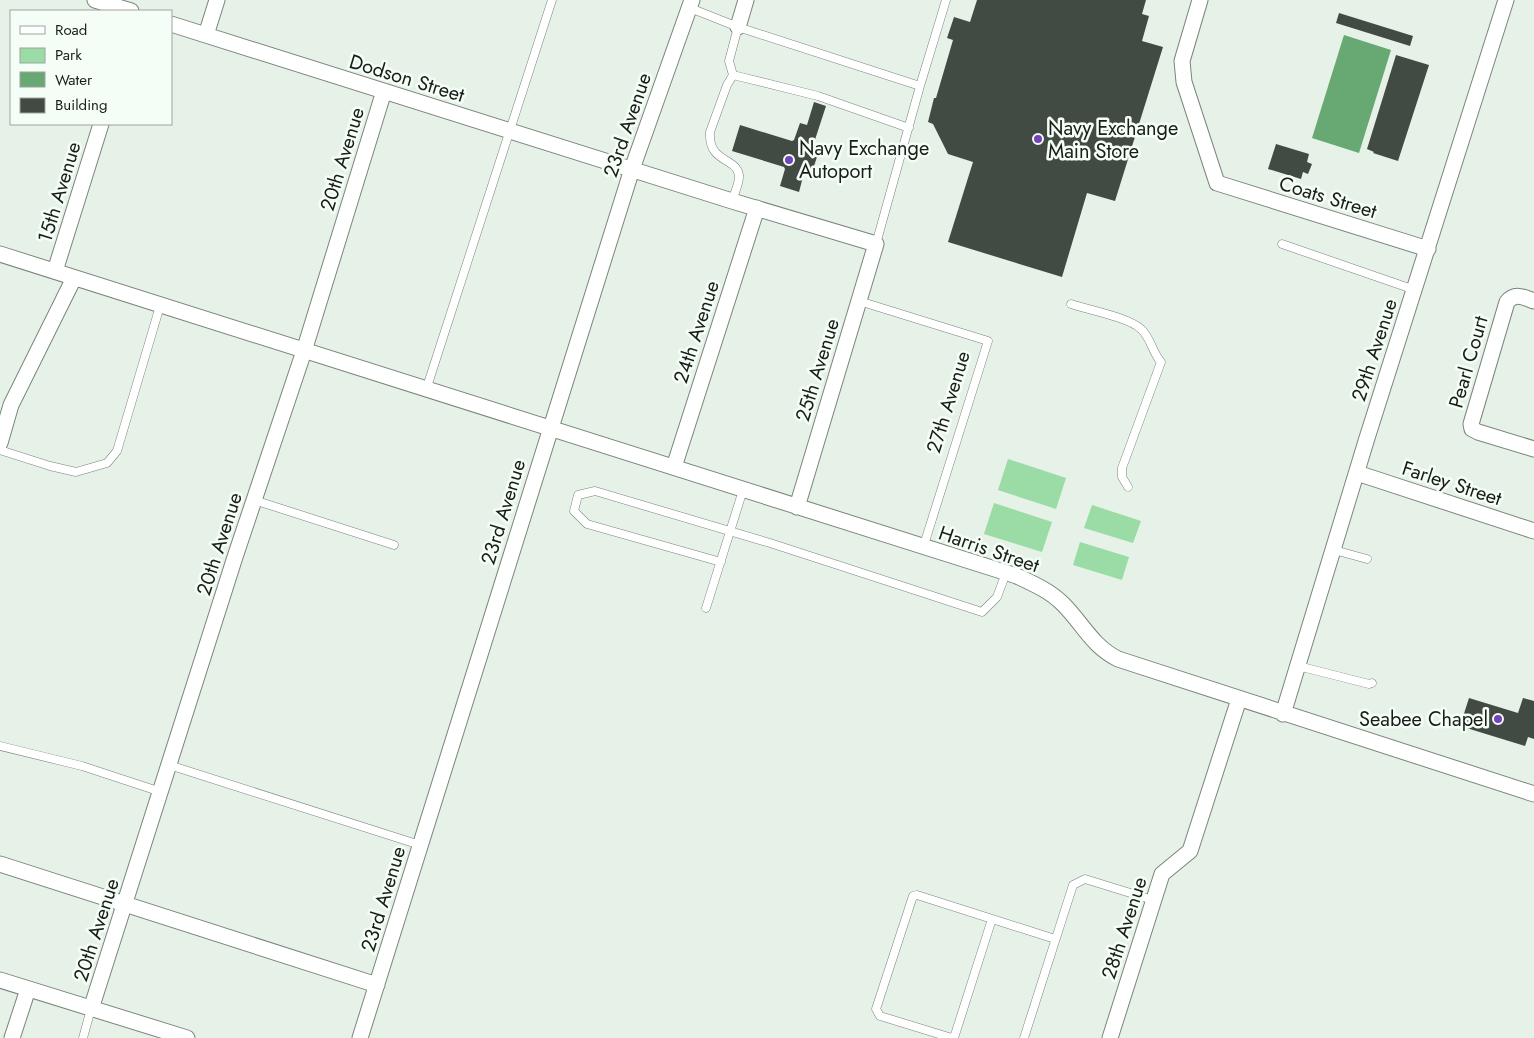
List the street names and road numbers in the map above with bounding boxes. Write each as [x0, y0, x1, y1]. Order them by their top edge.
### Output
street label: Dodson Street [346, 47, 468, 110]
street label: 23rd Avenue [596, 69, 659, 181]
street label: 20th Avenue [313, 104, 372, 215]
street label: 15th Avenue [30, 138, 89, 246]
street label: Coats Street [1275, 169, 1380, 226]
street label: 24th Avenue [666, 277, 727, 387]
street label: 29th Avenue [1344, 295, 1405, 405]
street label: Pearl Court [1442, 313, 1495, 412]
street label: 25th Avenue [788, 315, 847, 425]
street label: 27th Avenue [919, 347, 978, 457]
street label: Farley Street [1398, 454, 1505, 513]
street label: 23rd Avenue [474, 456, 533, 568]
street label: 20th Avenue [189, 489, 250, 600]
street label: Harris Street [935, 519, 1043, 580]
street label: 23rd Avenue [354, 843, 413, 955]
street label: 28th Avenue [1094, 873, 1155, 983]
street label: 20th Avenue [66, 875, 127, 986]

